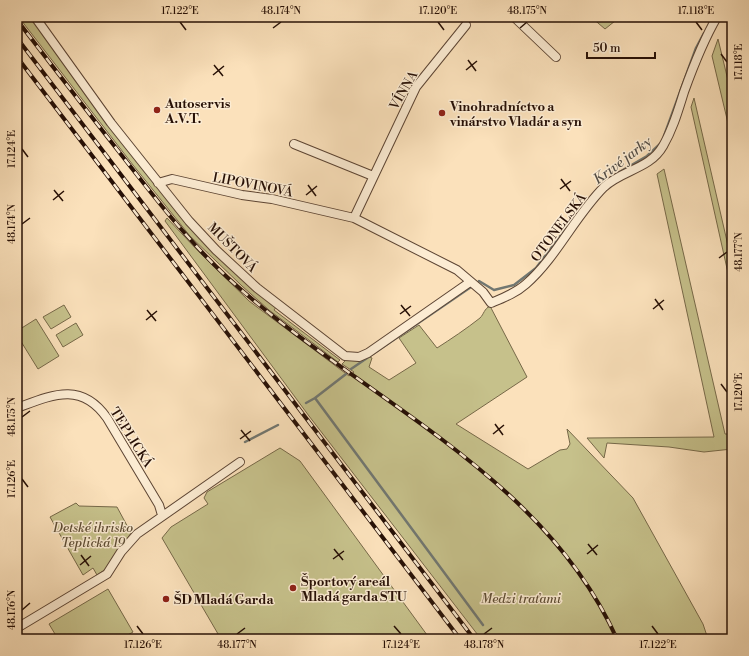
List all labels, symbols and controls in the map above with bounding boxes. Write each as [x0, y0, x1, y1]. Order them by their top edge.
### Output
text: 17.122°E [161, 5, 199, 17]
text: 48.174°N [261, 5, 301, 17]
text: 17.120°E [419, 5, 457, 17]
text: 48.175°N [507, 5, 547, 17]
text: 17.118°E [678, 5, 714, 17]
scale bar [587, 34, 655, 60]
text: 50 m [593, 41, 621, 56]
text: 17.118°E [733, 44, 745, 80]
street label: VÍNNA [385, 67, 422, 114]
place label: Autoservis A.V.T. [164, 96, 231, 127]
place label: Vinohradníctvo a vinárstvo Vladár a syn [449, 99, 582, 130]
marker: Autoservis A.V.T. [152, 105, 162, 115]
marker: Vinohradníctvo a vinárstvo Vladár a syn [437, 108, 447, 118]
text: 17.124°E [6, 130, 18, 168]
water label: Krivé jarky [590, 132, 656, 189]
street label: LIPOVINOVÁ [211, 168, 296, 201]
street label: OTONELSKÁ [527, 189, 590, 265]
text: 48.174°N [6, 204, 18, 244]
street label: MUŠTOVÁ [204, 219, 262, 277]
text: 48.177°N [733, 232, 745, 272]
text: 17.120°E [733, 373, 745, 411]
text: 48.175°N [6, 397, 18, 437]
street label: TEPLICKÁ [106, 404, 157, 471]
text: 17.126°E [6, 460, 18, 498]
park label: Detské ihrisko Teplická 19 [52, 520, 133, 551]
place label: Športový areál Mladá garda STU [301, 573, 407, 605]
marker: Športový areál Mladá garda STU [288, 583, 298, 593]
text: 48.176°N [6, 589, 18, 630]
place label: ŠD Mladá Garda [174, 591, 275, 608]
park label: Medzi traťami [481, 591, 562, 607]
marker: ŠD Mladá Garda [161, 594, 171, 604]
text: 17.126°E [124, 639, 162, 651]
text: 48.177°N [217, 639, 257, 651]
text: 17.124°E [382, 639, 420, 651]
text: 48.178°N [464, 639, 505, 651]
text: 17.122°E [639, 639, 677, 651]

